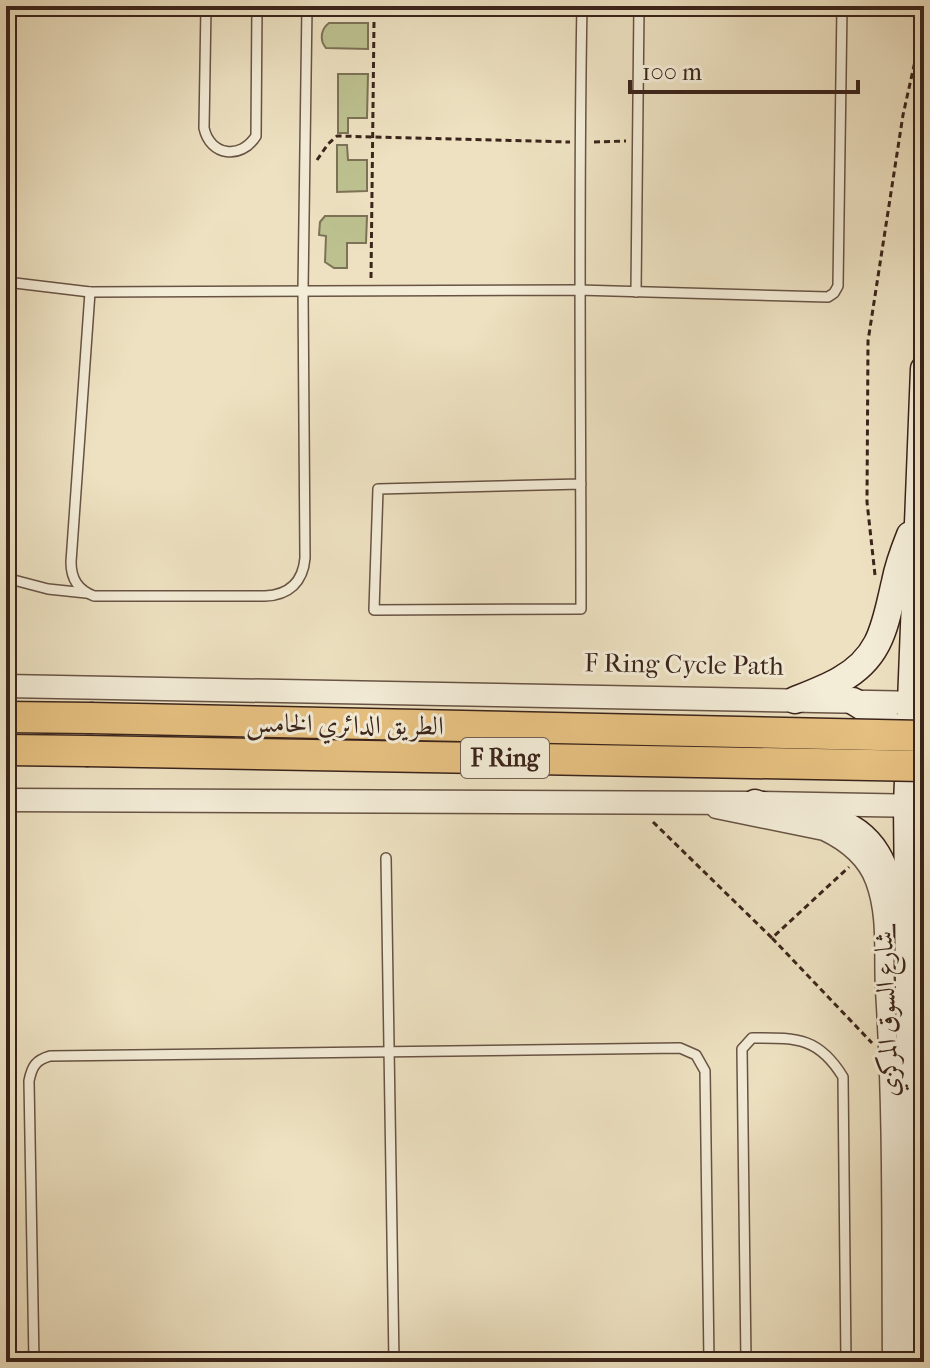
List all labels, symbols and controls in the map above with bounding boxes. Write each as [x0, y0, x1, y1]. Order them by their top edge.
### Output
scale bar [630, 44, 858, 94]
text: 100 m [642, 58, 702, 86]
street label: F Ring Cycle Path [584, 647, 784, 682]
street label: الطريق الدائري الخامس [246, 707, 444, 747]
road number: F Ring [461, 738, 549, 778]
street label: شارع السوق المركزي [868, 930, 911, 1097]

